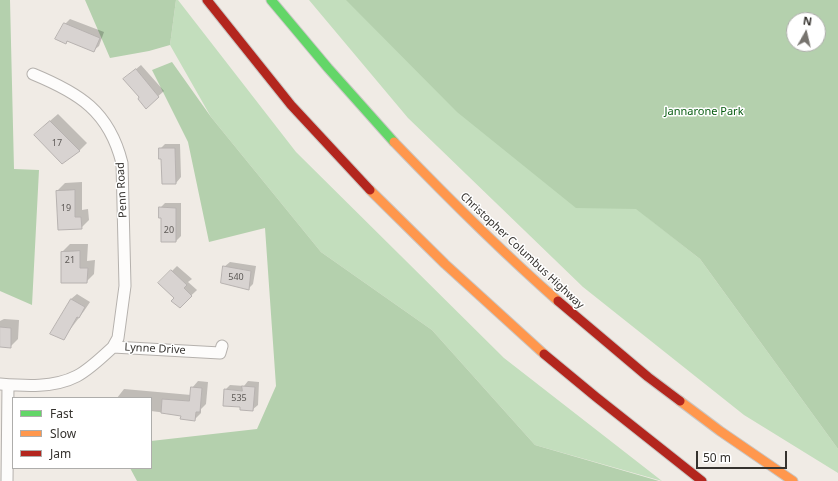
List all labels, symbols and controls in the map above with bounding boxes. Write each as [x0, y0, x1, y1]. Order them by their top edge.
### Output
north arrow [786, 12, 826, 52]
text: N [802, 13, 813, 29]
park label: Jannarone Park [664, 105, 744, 119]
house number: 17 [52, 138, 62, 148]
street label: Penn Road [114, 162, 130, 218]
street label: Christopher Columbus Highway [457, 190, 587, 312]
house number: 19 [61, 203, 71, 213]
house number: 20 [164, 225, 174, 235]
house number: 21 [65, 255, 75, 265]
house number: 540 [228, 272, 244, 282]
street label: Lynne Drive [124, 341, 186, 357]
house number: 535 [231, 393, 247, 403]
legend [12, 397, 152, 469]
text: Fast [50, 405, 73, 422]
text: Slow [50, 425, 76, 442]
scale bar [698, 443, 789, 469]
text: Jam [50, 445, 71, 462]
text: 50 m [703, 449, 731, 466]

